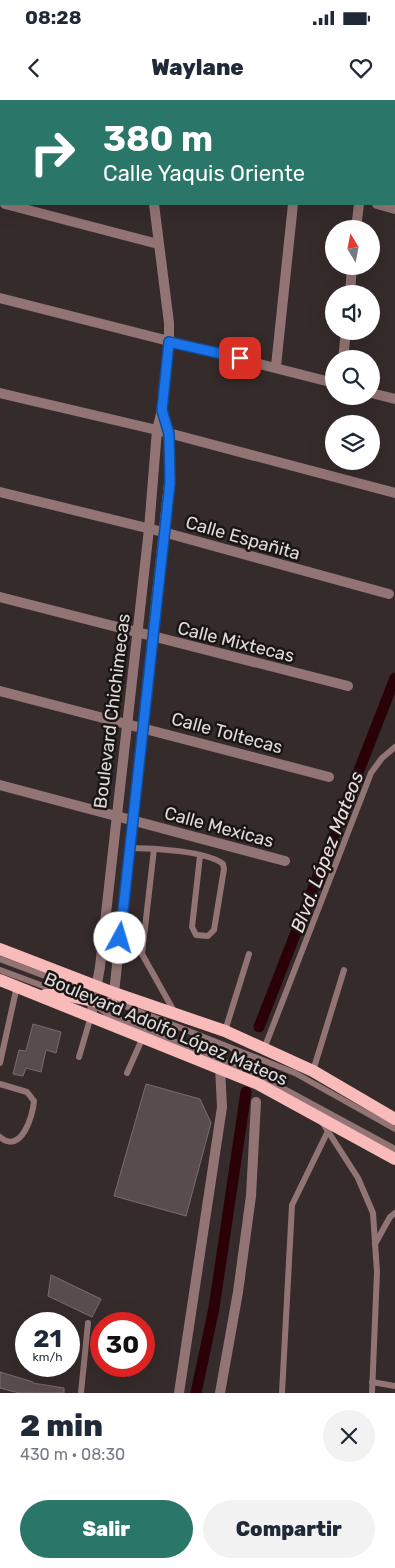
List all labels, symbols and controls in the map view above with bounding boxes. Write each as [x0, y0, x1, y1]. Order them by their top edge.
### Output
text: 08:28 [25, 6, 82, 29]
icon: back [20, 54, 48, 82]
text: Waylane [151, 54, 244, 81]
icon: heart [347, 54, 375, 82]
text: 380 m [103, 118, 213, 160]
icon: right [20, 120, 85, 185]
text: Calle Yaquis Oriente [103, 160, 305, 187]
north arrow [325, 220, 380, 275]
map controls [325, 220, 380, 470]
button: sound [325, 285, 380, 340]
pin [219, 337, 261, 379]
icon: arrive [226, 344, 254, 372]
button: search [325, 350, 380, 405]
button: layers [325, 415, 380, 470]
street label: Calle Españita [183, 511, 303, 565]
street label: Boulevard Chichimecas [89, 612, 135, 810]
street label: Calle Mixtecas [175, 617, 297, 667]
street label: Calle Toltecas [169, 708, 285, 758]
water label: Blvd. López Mateos [286, 768, 368, 936]
street label: Calle Mexicas [162, 802, 276, 852]
position arrow [93, 911, 145, 963]
street label: Boulevard Adolfo López Mateos [41, 968, 291, 1090]
speed limit sign: 30 [90, 1312, 155, 1377]
text: 21 [33, 1324, 62, 1353]
text: km/h [33, 1350, 62, 1364]
text: 2 min [20, 1408, 103, 1444]
button: close [323, 1410, 375, 1462]
text: 430 m · 08:30 [20, 1445, 125, 1464]
button: Salir [20, 1500, 193, 1558]
button: Compartir [203, 1500, 375, 1558]

